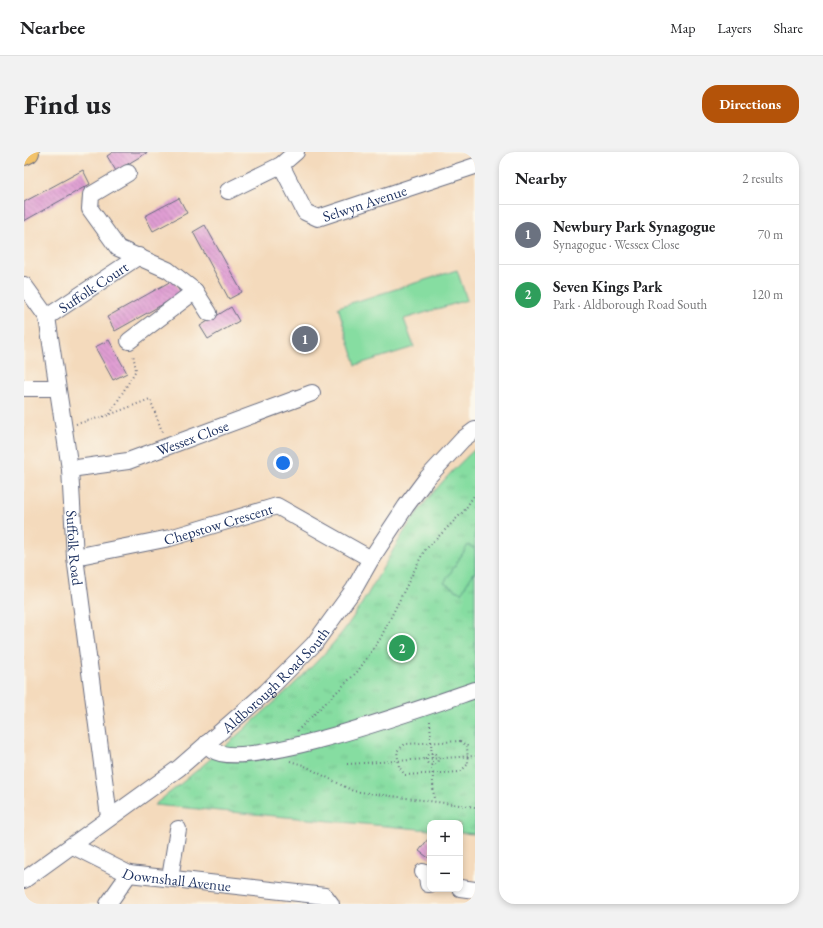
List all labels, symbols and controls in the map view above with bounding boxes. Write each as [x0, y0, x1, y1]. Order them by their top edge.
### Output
text: Nearbee [20, 15, 85, 40]
text: Map [670, 19, 695, 37]
text: Layers [717, 19, 752, 37]
text: Share [774, 19, 803, 37]
button: Directions [702, 85, 799, 123]
text: Find us [24, 86, 111, 122]
text: Nearby [515, 167, 567, 189]
text: 2 results [742, 170, 783, 187]
street label: Selwyn Avenue [320, 180, 409, 225]
text: Newbury Park Synagogue [553, 217, 715, 236]
text: 1 [525, 226, 531, 243]
text: 70 m [758, 226, 783, 243]
text: Synagogue · Wessex Close [553, 236, 679, 253]
street label: Suffolk Court [54, 256, 132, 317]
text: Seven Kings Park [553, 277, 662, 296]
text: 2 [525, 286, 531, 303]
text: 120 m [752, 286, 783, 303]
text: Park · Aldborough Road South [553, 296, 707, 313]
pin: 1 [292, 324, 318, 354]
street label: Wessex Close [154, 415, 231, 459]
your location [273, 453, 293, 473]
street label: Chepstow Crescent [162, 498, 275, 549]
street label: Suffolk Road [63, 510, 88, 587]
street label: Aldborough Road South [216, 623, 333, 737]
pin: 2 [389, 633, 415, 663]
map controls [427, 820, 463, 892]
button: + [427, 820, 463, 856]
button: − [427, 856, 463, 892]
street label: Downshall Avenue [119, 863, 232, 895]

